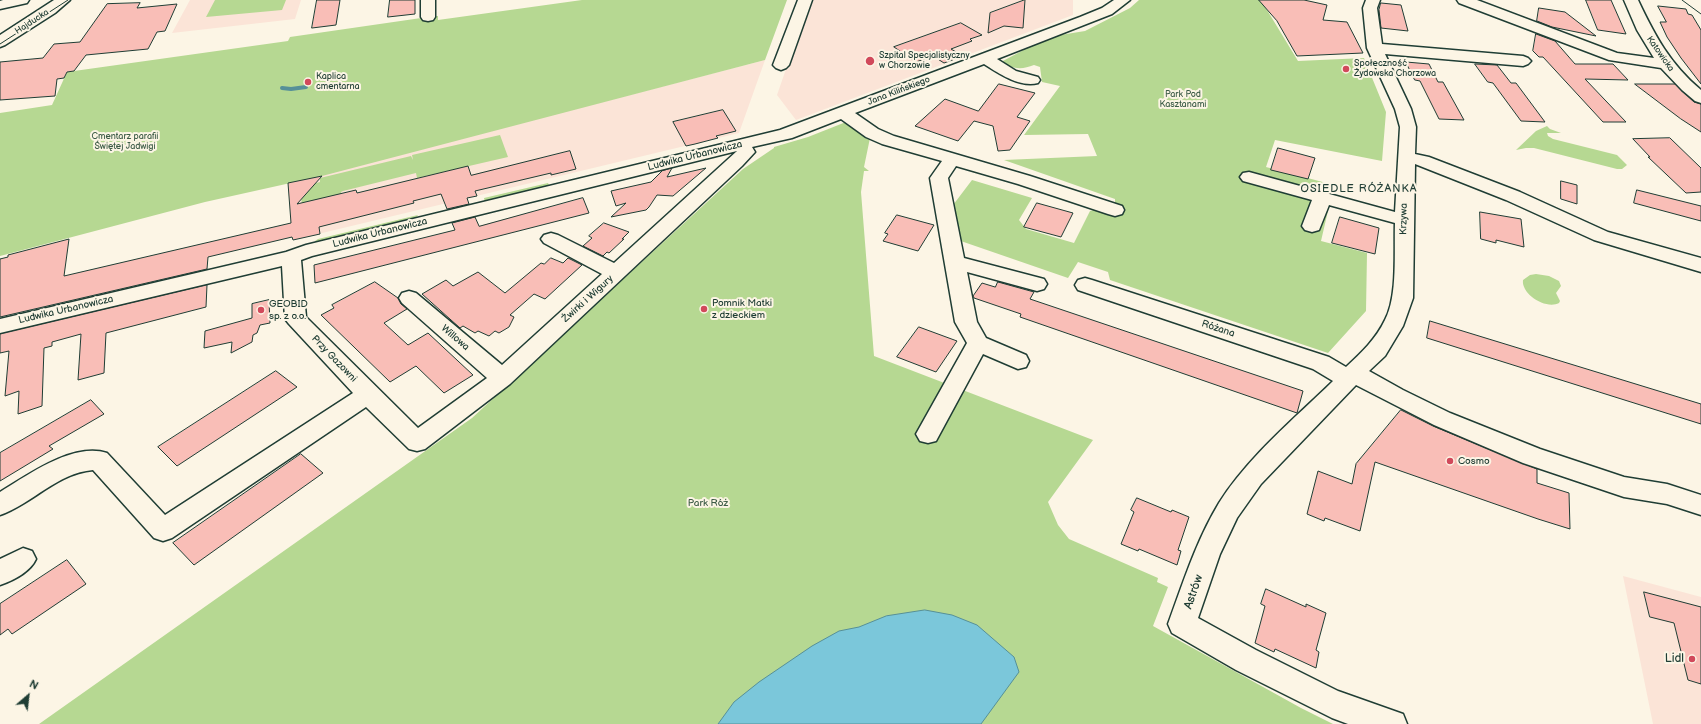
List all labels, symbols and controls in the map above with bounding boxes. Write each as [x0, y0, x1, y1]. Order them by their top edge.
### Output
street label: Hajducka [13, 7, 51, 37]
street label: Katowicka [1644, 34, 1676, 74]
place label: Szpital Specjalistyczny w Chorzowie [879, 51, 970, 72]
marker: Szpital Specjalistyczny w Chorzowie [864, 55, 876, 67]
place label: Społeczność Żydowska Chorzowa [1354, 59, 1436, 80]
marker: Społeczność Żydowska Chorzowa [1341, 64, 1351, 74]
place label: Kaplica cmentarna [316, 72, 360, 93]
street label: Jana Kilińskiego [866, 74, 932, 108]
marker: Kaplica cmentarna [303, 77, 313, 87]
park label: Park Pod Kasztanami [1160, 90, 1206, 111]
park label: Cmentarz parafii Świętej Jadwigi [92, 132, 158, 153]
street label: Ludwika Urbanowicza [647, 138, 743, 174]
district label: OSIEDLE RÓŻANKA [1301, 182, 1417, 196]
street label: Krzywa [1398, 203, 1410, 235]
street label: Ludwika Urbanowicza [332, 215, 428, 251]
street label: Żwirki i Wigury [560, 273, 616, 325]
street label: Ludwika Urbanowicza [17, 293, 115, 327]
place label: Pomnik Matki z dzieckiem [712, 297, 772, 320]
place label: GEOBID sp. z o.o. [269, 298, 308, 322]
marker: Pomnik Matki z dzieckiem [699, 304, 709, 314]
marker: GEOBID sp. z o.o. [256, 305, 266, 315]
street label: Różana [1200, 318, 1236, 340]
street label: Willowa [439, 323, 471, 353]
street label: Przy Gazowni [309, 333, 359, 385]
place label: Cosmo [1458, 455, 1490, 467]
marker: Cosmo [1445, 456, 1455, 466]
park label: Park Róż [688, 497, 728, 509]
street label: Astrów [1181, 573, 1207, 611]
place label: Lidl [1665, 652, 1684, 666]
marker: Lidl [1687, 654, 1697, 664]
north arrow [8, 676, 48, 716]
text: N [27, 677, 41, 693]

